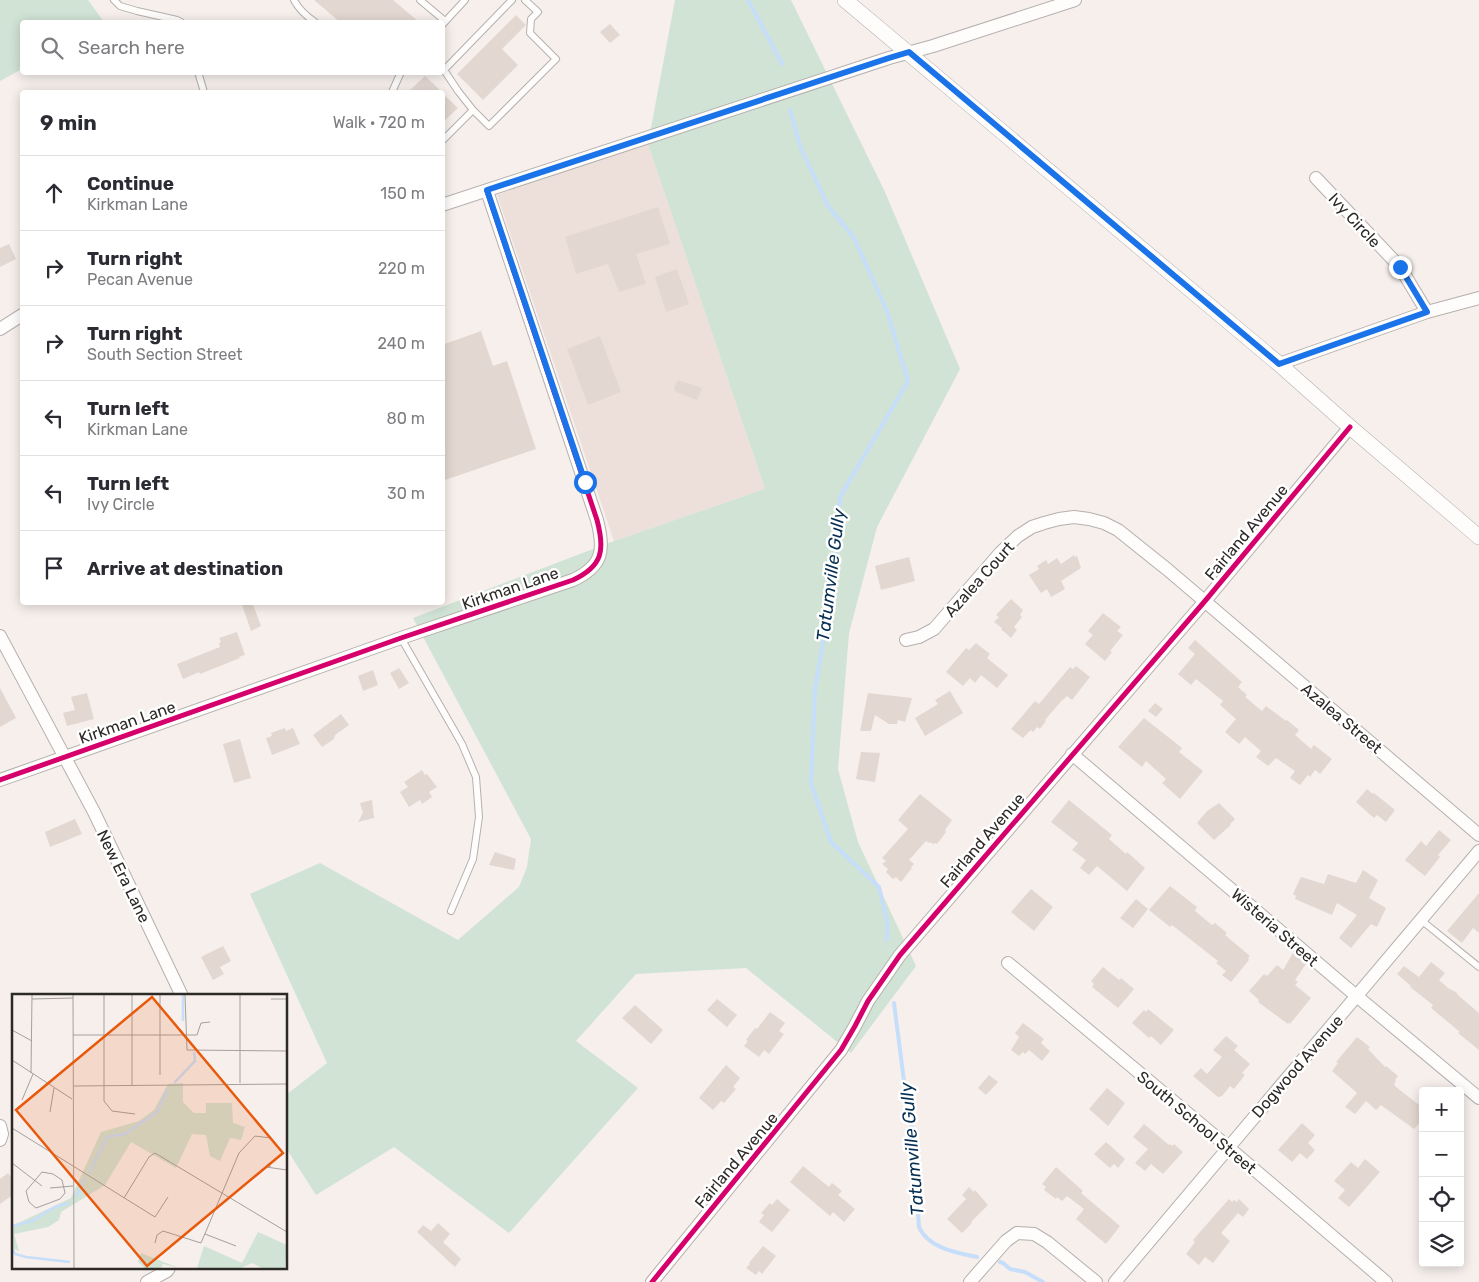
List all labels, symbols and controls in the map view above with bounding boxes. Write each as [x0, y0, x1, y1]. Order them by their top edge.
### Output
search box [20, 20, 445, 75]
icon: search [38, 34, 66, 62]
text: Search here [78, 36, 185, 59]
text: 9 min [40, 110, 97, 135]
text: Walk · 720 m [333, 113, 425, 132]
text: Continue [87, 172, 174, 195]
icon: ahead [40, 179, 68, 207]
text: 150 m [380, 184, 425, 203]
street label: Ivy Circle [1325, 189, 1385, 252]
text: Kirkman Lane [87, 195, 188, 214]
text: Turn right [87, 247, 182, 270]
icon: right [40, 254, 68, 282]
route end [1389, 256, 1412, 279]
text: 220 m [378, 259, 425, 278]
text: Pecan Avenue [87, 270, 193, 289]
text: Turn right [87, 322, 182, 345]
icon: right [40, 329, 68, 357]
text: 240 m [378, 334, 425, 353]
text: South Section Street [87, 345, 243, 364]
text: Turn left [87, 397, 169, 420]
icon: left [40, 404, 68, 432]
text: 80 m [387, 409, 425, 428]
text: Kirkman Lane [87, 420, 188, 439]
route start [574, 471, 597, 494]
text: Turn left [87, 472, 169, 495]
icon: left [40, 479, 68, 507]
street label: Fairland Avenue [1201, 481, 1292, 584]
text: 30 m [387, 484, 425, 503]
text: Ivy Circle [87, 495, 155, 514]
water label: Tatumville Gully [812, 506, 850, 643]
street label: Azalea Court [940, 538, 1018, 621]
icon: arrive [40, 554, 68, 582]
text: Arrive at destination [87, 557, 283, 580]
street label: Kirkman Lane [459, 563, 561, 614]
street label: Azalea Street [1297, 679, 1386, 758]
street label: Kirkman Lane [76, 697, 178, 748]
street label: Fairland Avenue [936, 789, 1029, 892]
street label: New Era Lane [93, 827, 154, 926]
street label: Wisteria Street [1227, 884, 1322, 970]
inset map [12, 994, 288, 1270]
street label: Dogwood Avenue [1248, 1011, 1347, 1122]
street label: South School Street [1133, 1067, 1260, 1178]
water label: Tatumville Gully [895, 1080, 929, 1217]
map controls [1419, 1087, 1464, 1267]
button: + [1419, 1087, 1464, 1132]
street label: Fairland Avenue [691, 1109, 782, 1212]
button: − [1419, 1132, 1464, 1177]
button: locate [1419, 1177, 1464, 1222]
button: layers [1419, 1222, 1464, 1267]

